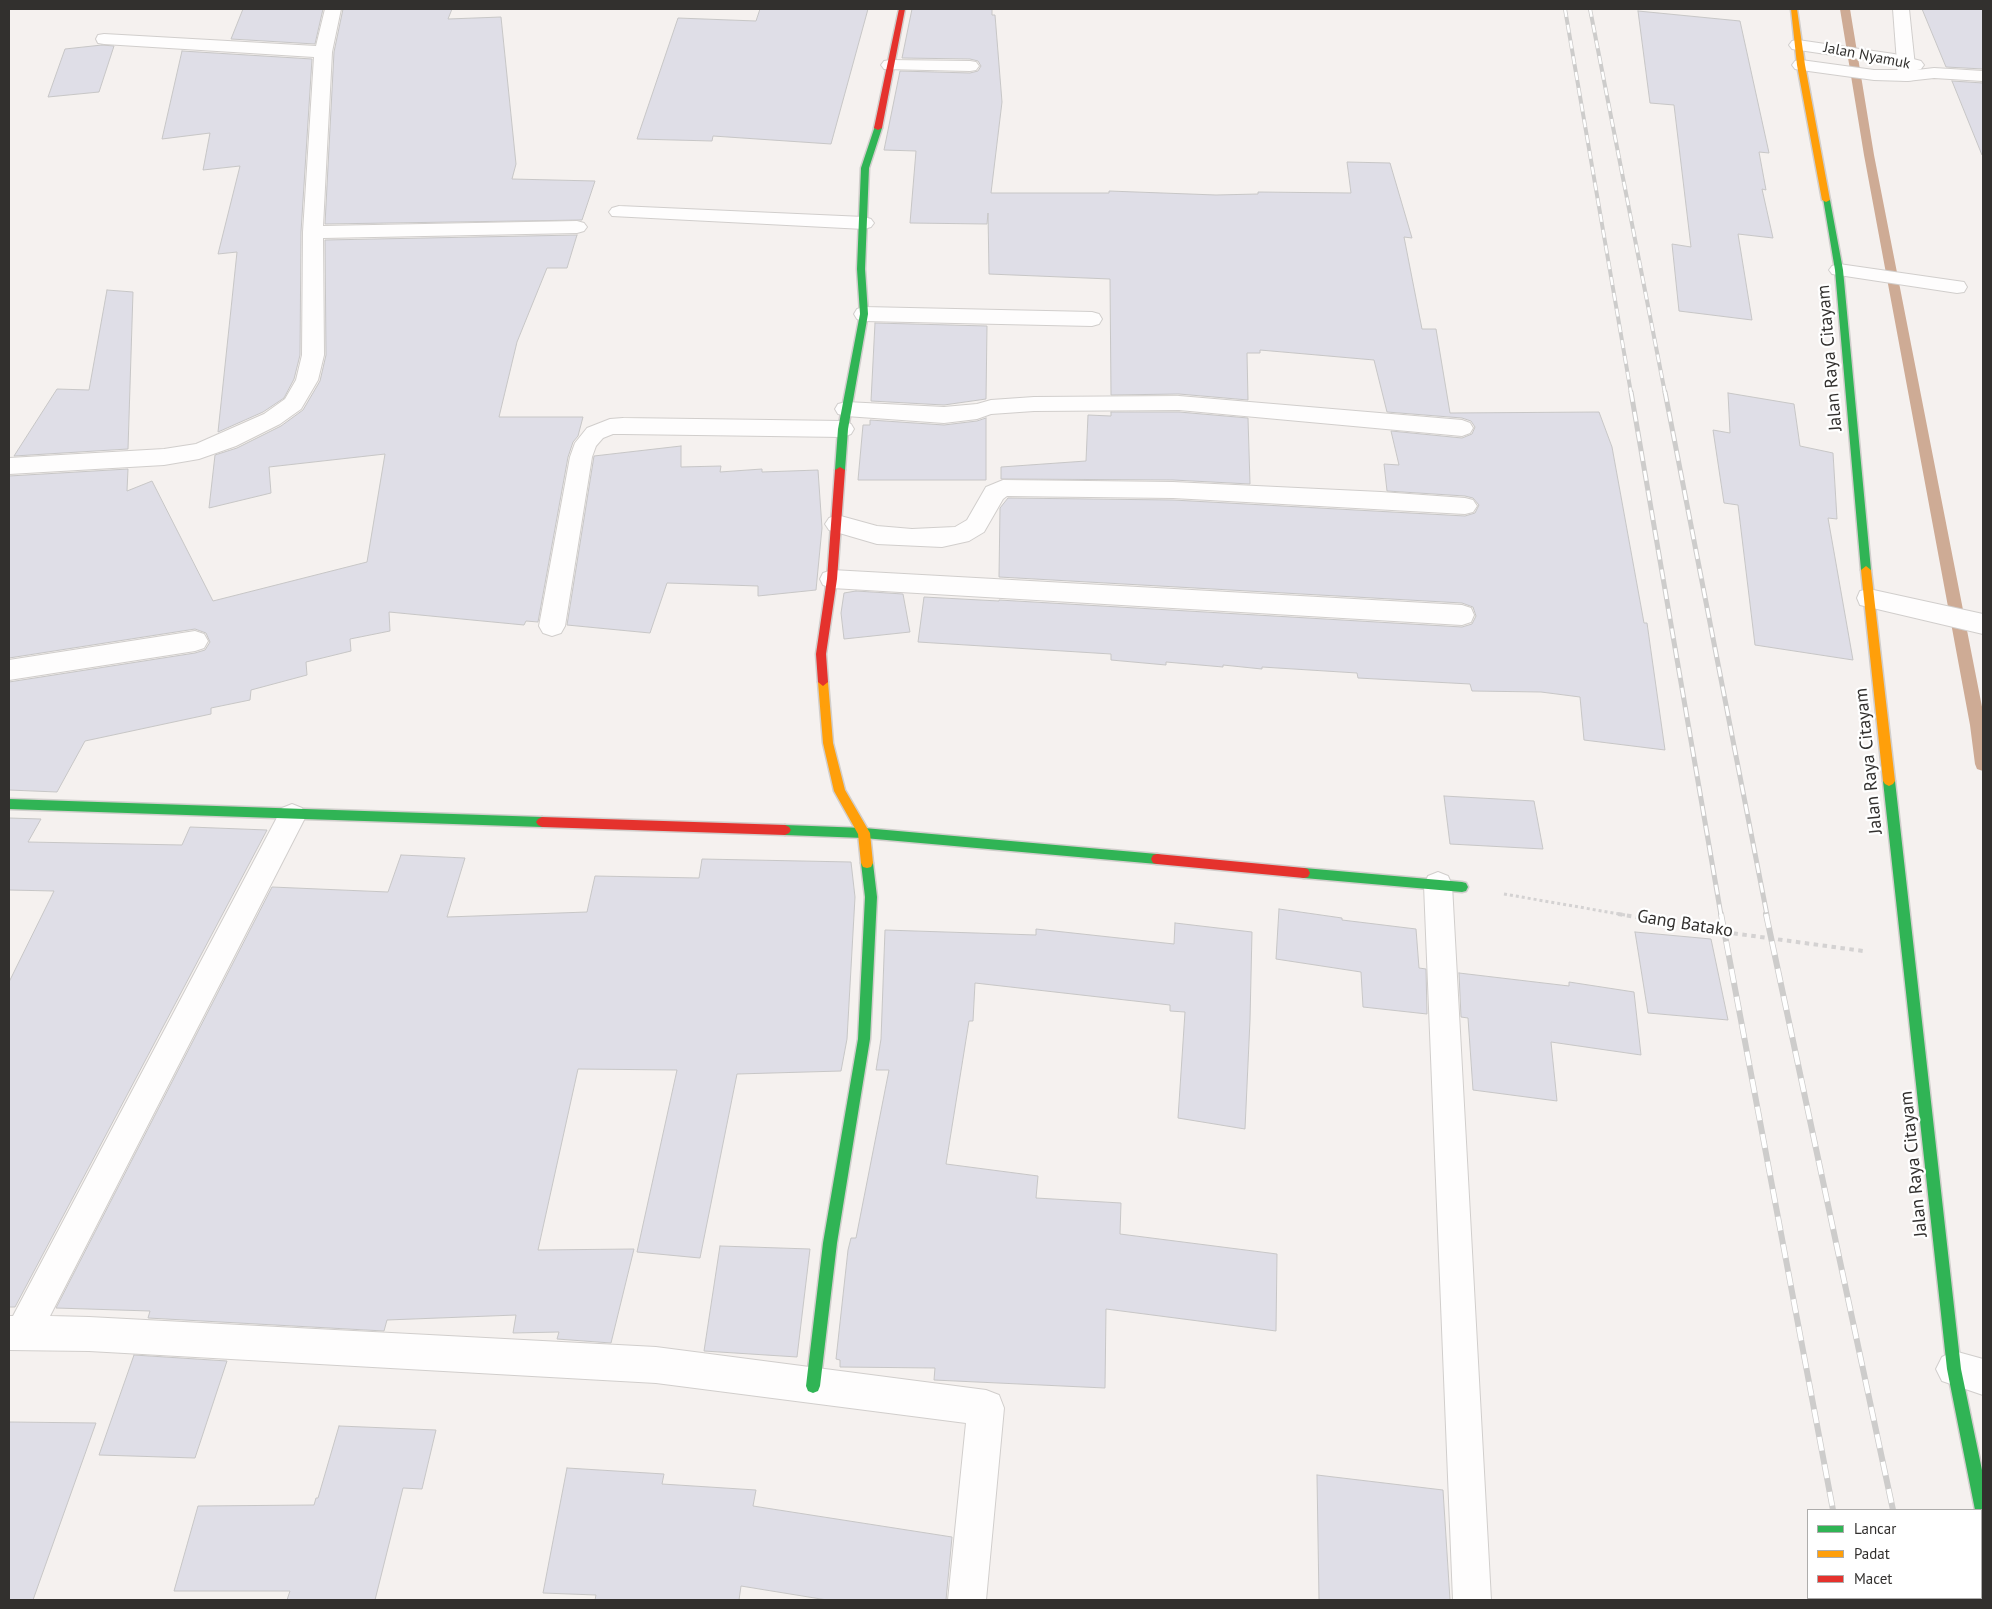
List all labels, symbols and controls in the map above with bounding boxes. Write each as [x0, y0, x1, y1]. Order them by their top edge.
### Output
street label: Jalan Nyamuk [1822, 39, 1912, 73]
street label: Jalan Raya Citayam [1813, 284, 1847, 432]
street label: Jalan Raya Citayam [1851, 687, 1887, 835]
street label: Gang Batako [1636, 906, 1734, 942]
street label: Jalan Raya Citayam [1896, 1090, 1932, 1238]
legend [1807, 1509, 1982, 1599]
text: Lancar [1854, 1519, 1896, 1538]
text: Padat [1854, 1544, 1890, 1563]
text: Macet [1854, 1569, 1892, 1588]

